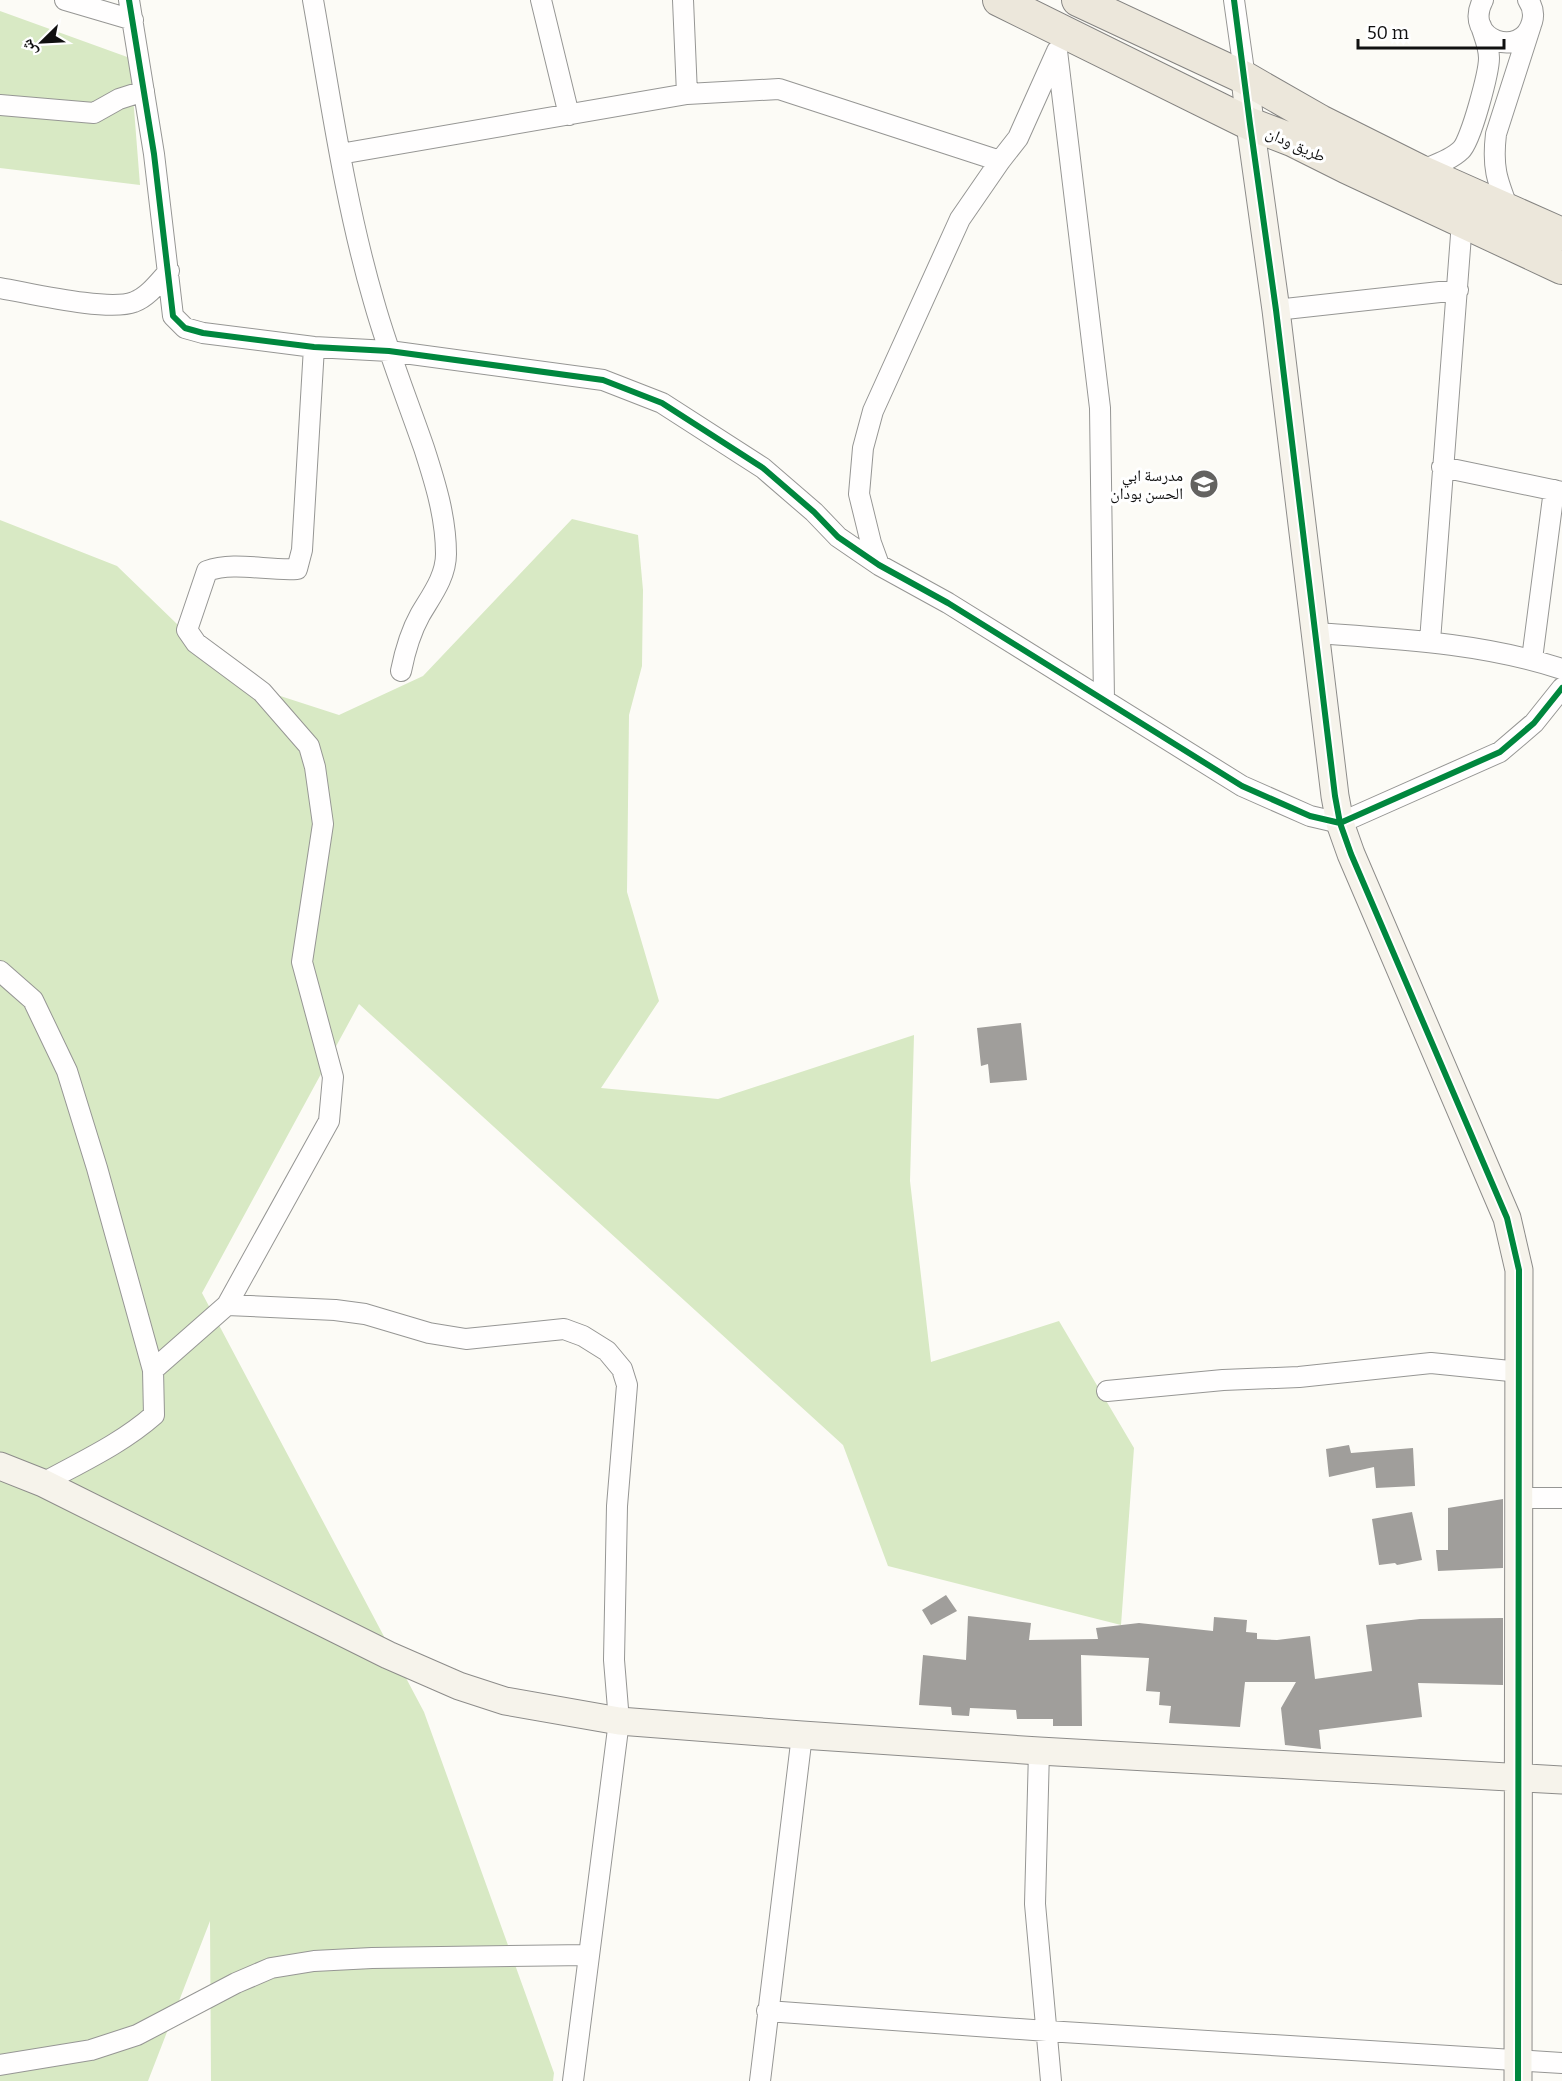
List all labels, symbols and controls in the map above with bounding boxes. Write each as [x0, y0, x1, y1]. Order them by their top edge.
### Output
north arrow [12, 12, 72, 72]
scale bar [1358, 12, 1504, 50]
text: 50 m [1367, 22, 1409, 44]
text: ش [17, 36, 41, 60]
street label: طريق ودان [1263, 123, 1329, 167]
place label: مدرسة ابي الحسن بودان [1110, 466, 1183, 504]
school or university icon: مدرسة ابي الحسن بودان [1188, 468, 1220, 500]

